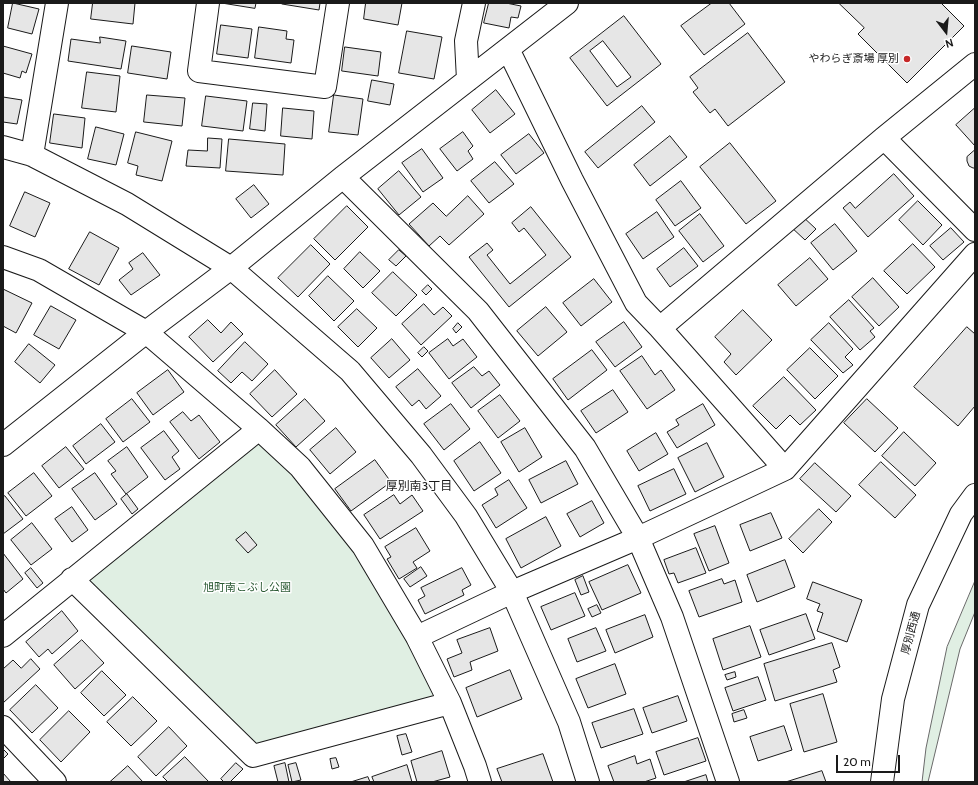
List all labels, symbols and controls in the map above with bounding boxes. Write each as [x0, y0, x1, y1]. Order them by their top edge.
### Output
north arrow [926, 12, 966, 52]
text: N [944, 36, 955, 51]
place label: やわらぎ斎場 厚別 [809, 52, 899, 66]
marker: やわらぎ斎場 厚別 [902, 54, 912, 64]
district label: 厚別南3丁目 [386, 479, 452, 493]
park label: 旭町南こぶし公園 [203, 581, 291, 595]
street label: 厚別西通 [899, 610, 923, 656]
scale bar [838, 747, 902, 773]
text: 20 m [843, 754, 871, 769]

